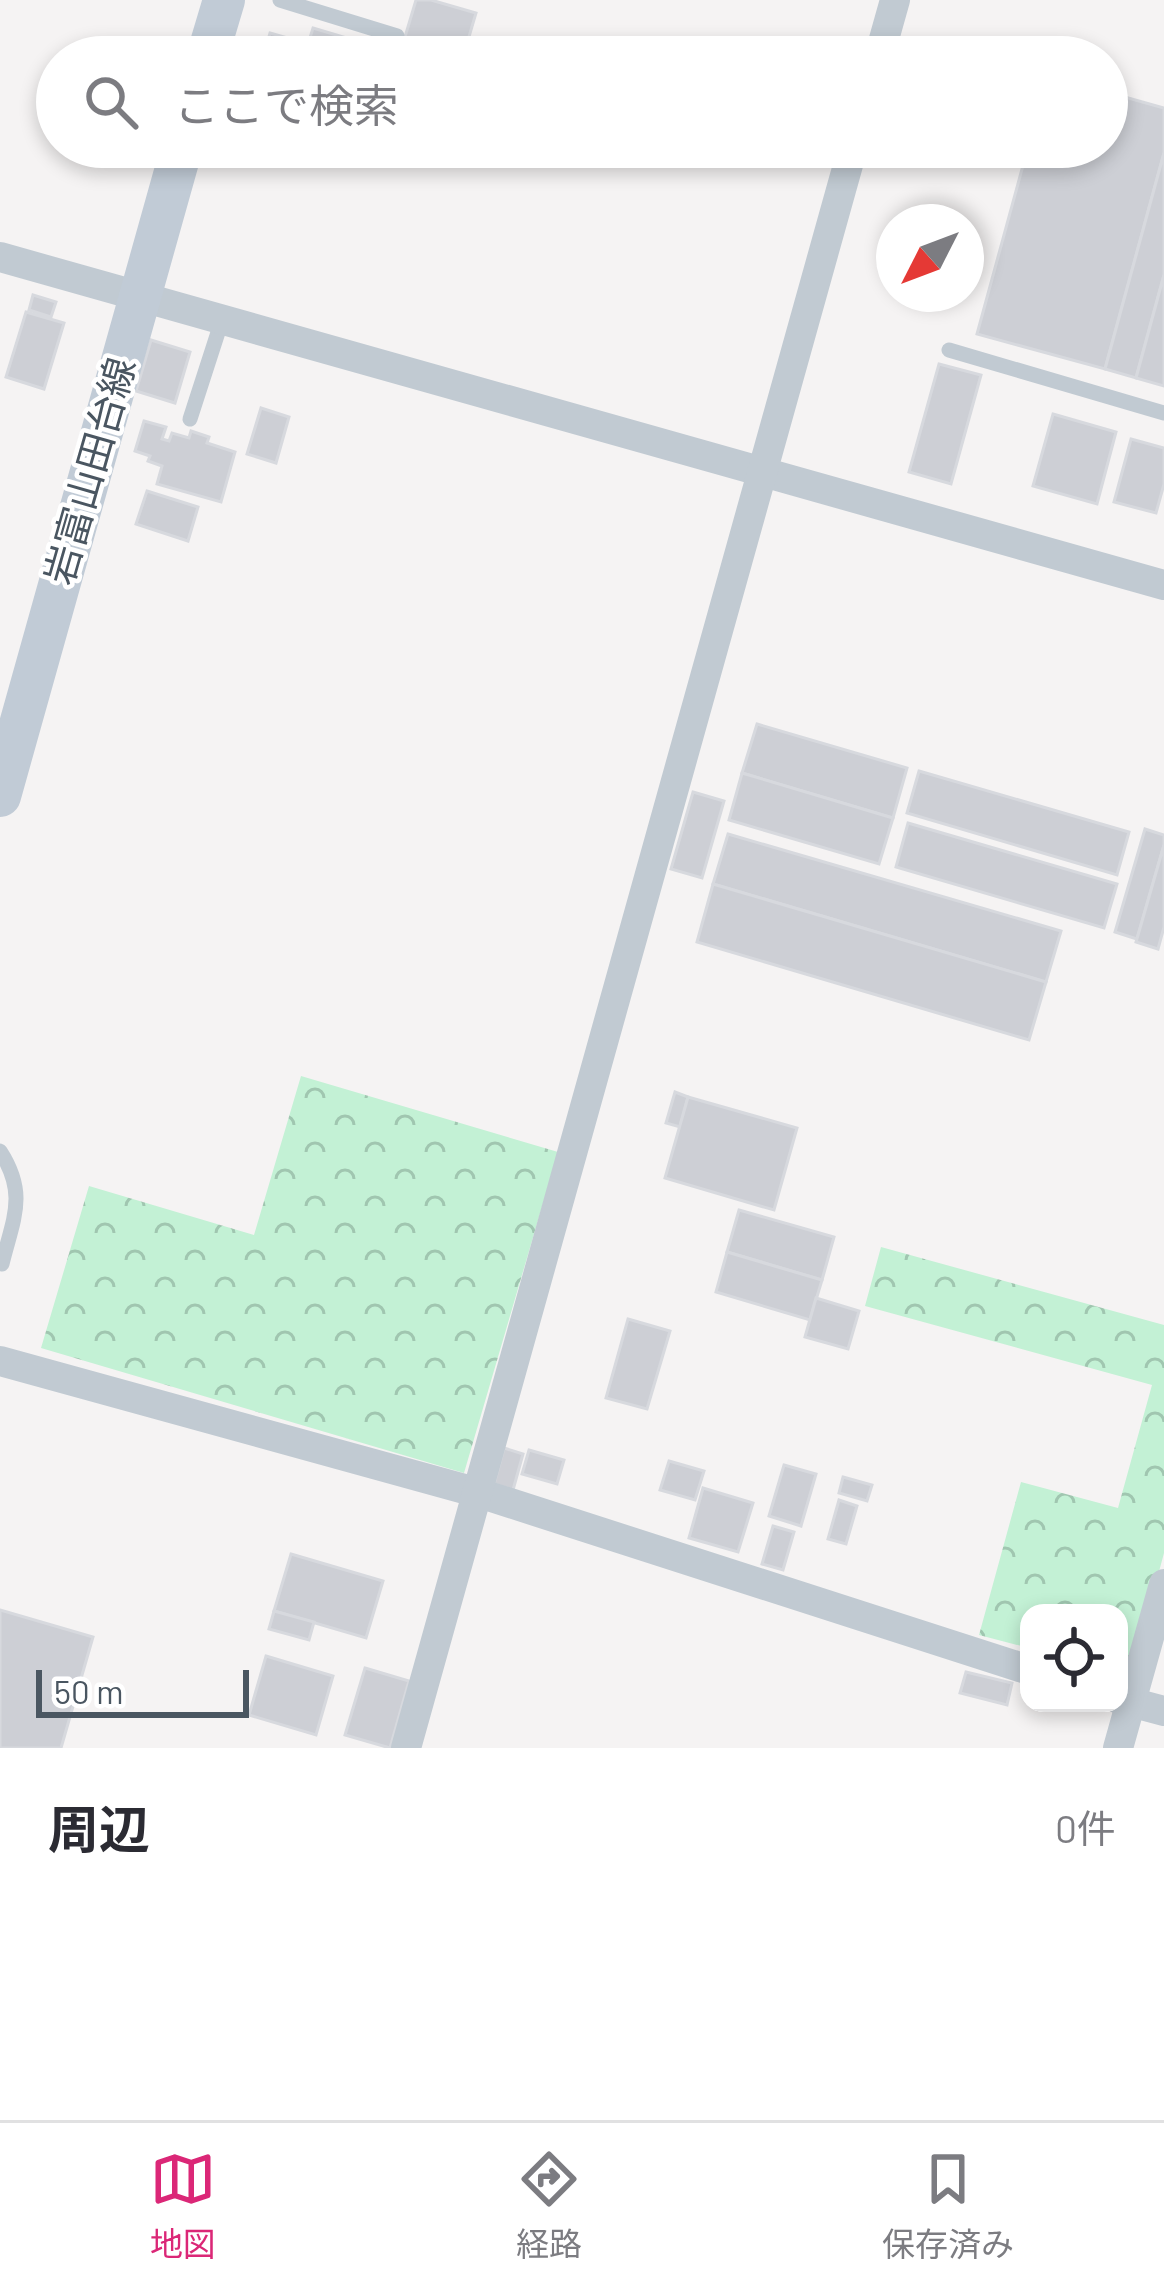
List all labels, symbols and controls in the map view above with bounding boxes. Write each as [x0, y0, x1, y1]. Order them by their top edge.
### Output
search box [36, 36, 1128, 168]
icon: search [78, 69, 144, 135]
text: ここで検索 [174, 77, 399, 131]
north arrow [876, 204, 984, 312]
street label: 岩富山田台線 [34, 352, 143, 590]
map controls [1020, 1604, 1128, 1712]
button: locate [1020, 1604, 1128, 1712]
scale bar [36, 1664, 249, 1717]
text: 50 m [54, 1671, 124, 1711]
text: 周辺 [48, 1797, 150, 1858]
text: 0件 [1055, 1804, 1116, 1851]
tab: 地図 [150, 2146, 216, 2266]
tab: 経路 [516, 2146, 582, 2266]
tab: 保存済み [882, 2146, 1014, 2266]

